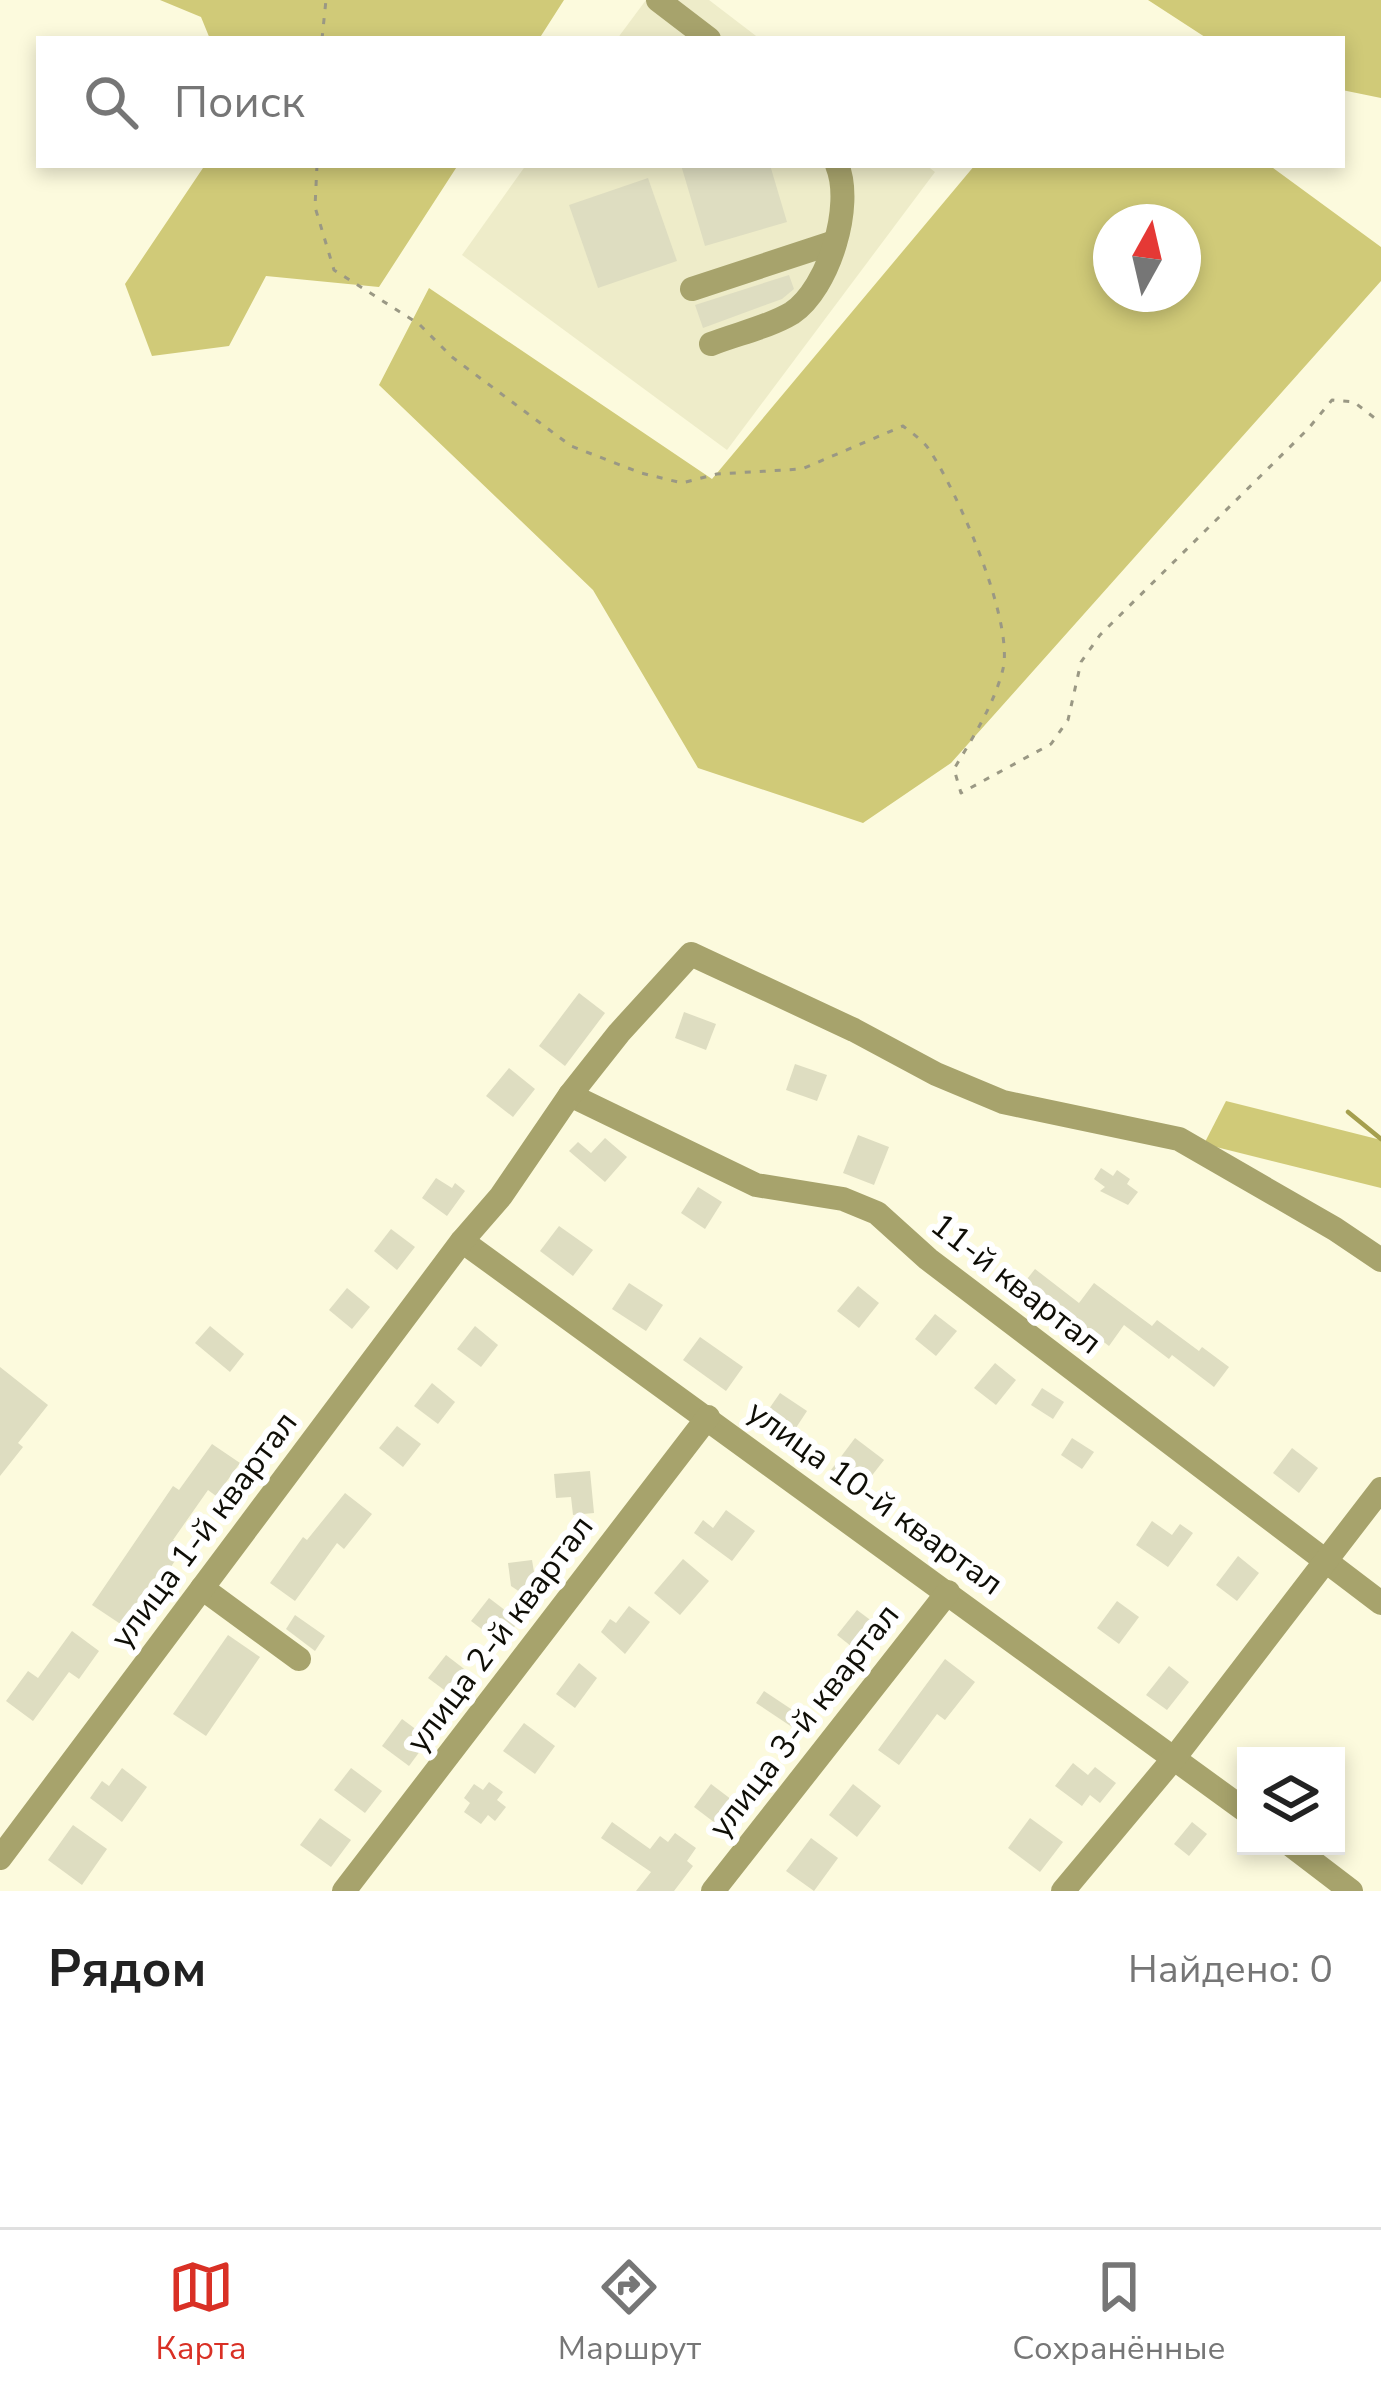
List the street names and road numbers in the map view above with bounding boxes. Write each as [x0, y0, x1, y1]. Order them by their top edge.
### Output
street label: 11-й квартал [921, 1203, 1111, 1365]
street label: улица 10-й квартал [738, 1390, 1012, 1606]
street label: улица 1-й квартал [100, 1402, 308, 1658]
street label: улица 2-й квартал [396, 1506, 604, 1762]
street label: улица 3-й квартал [698, 1594, 910, 1848]

